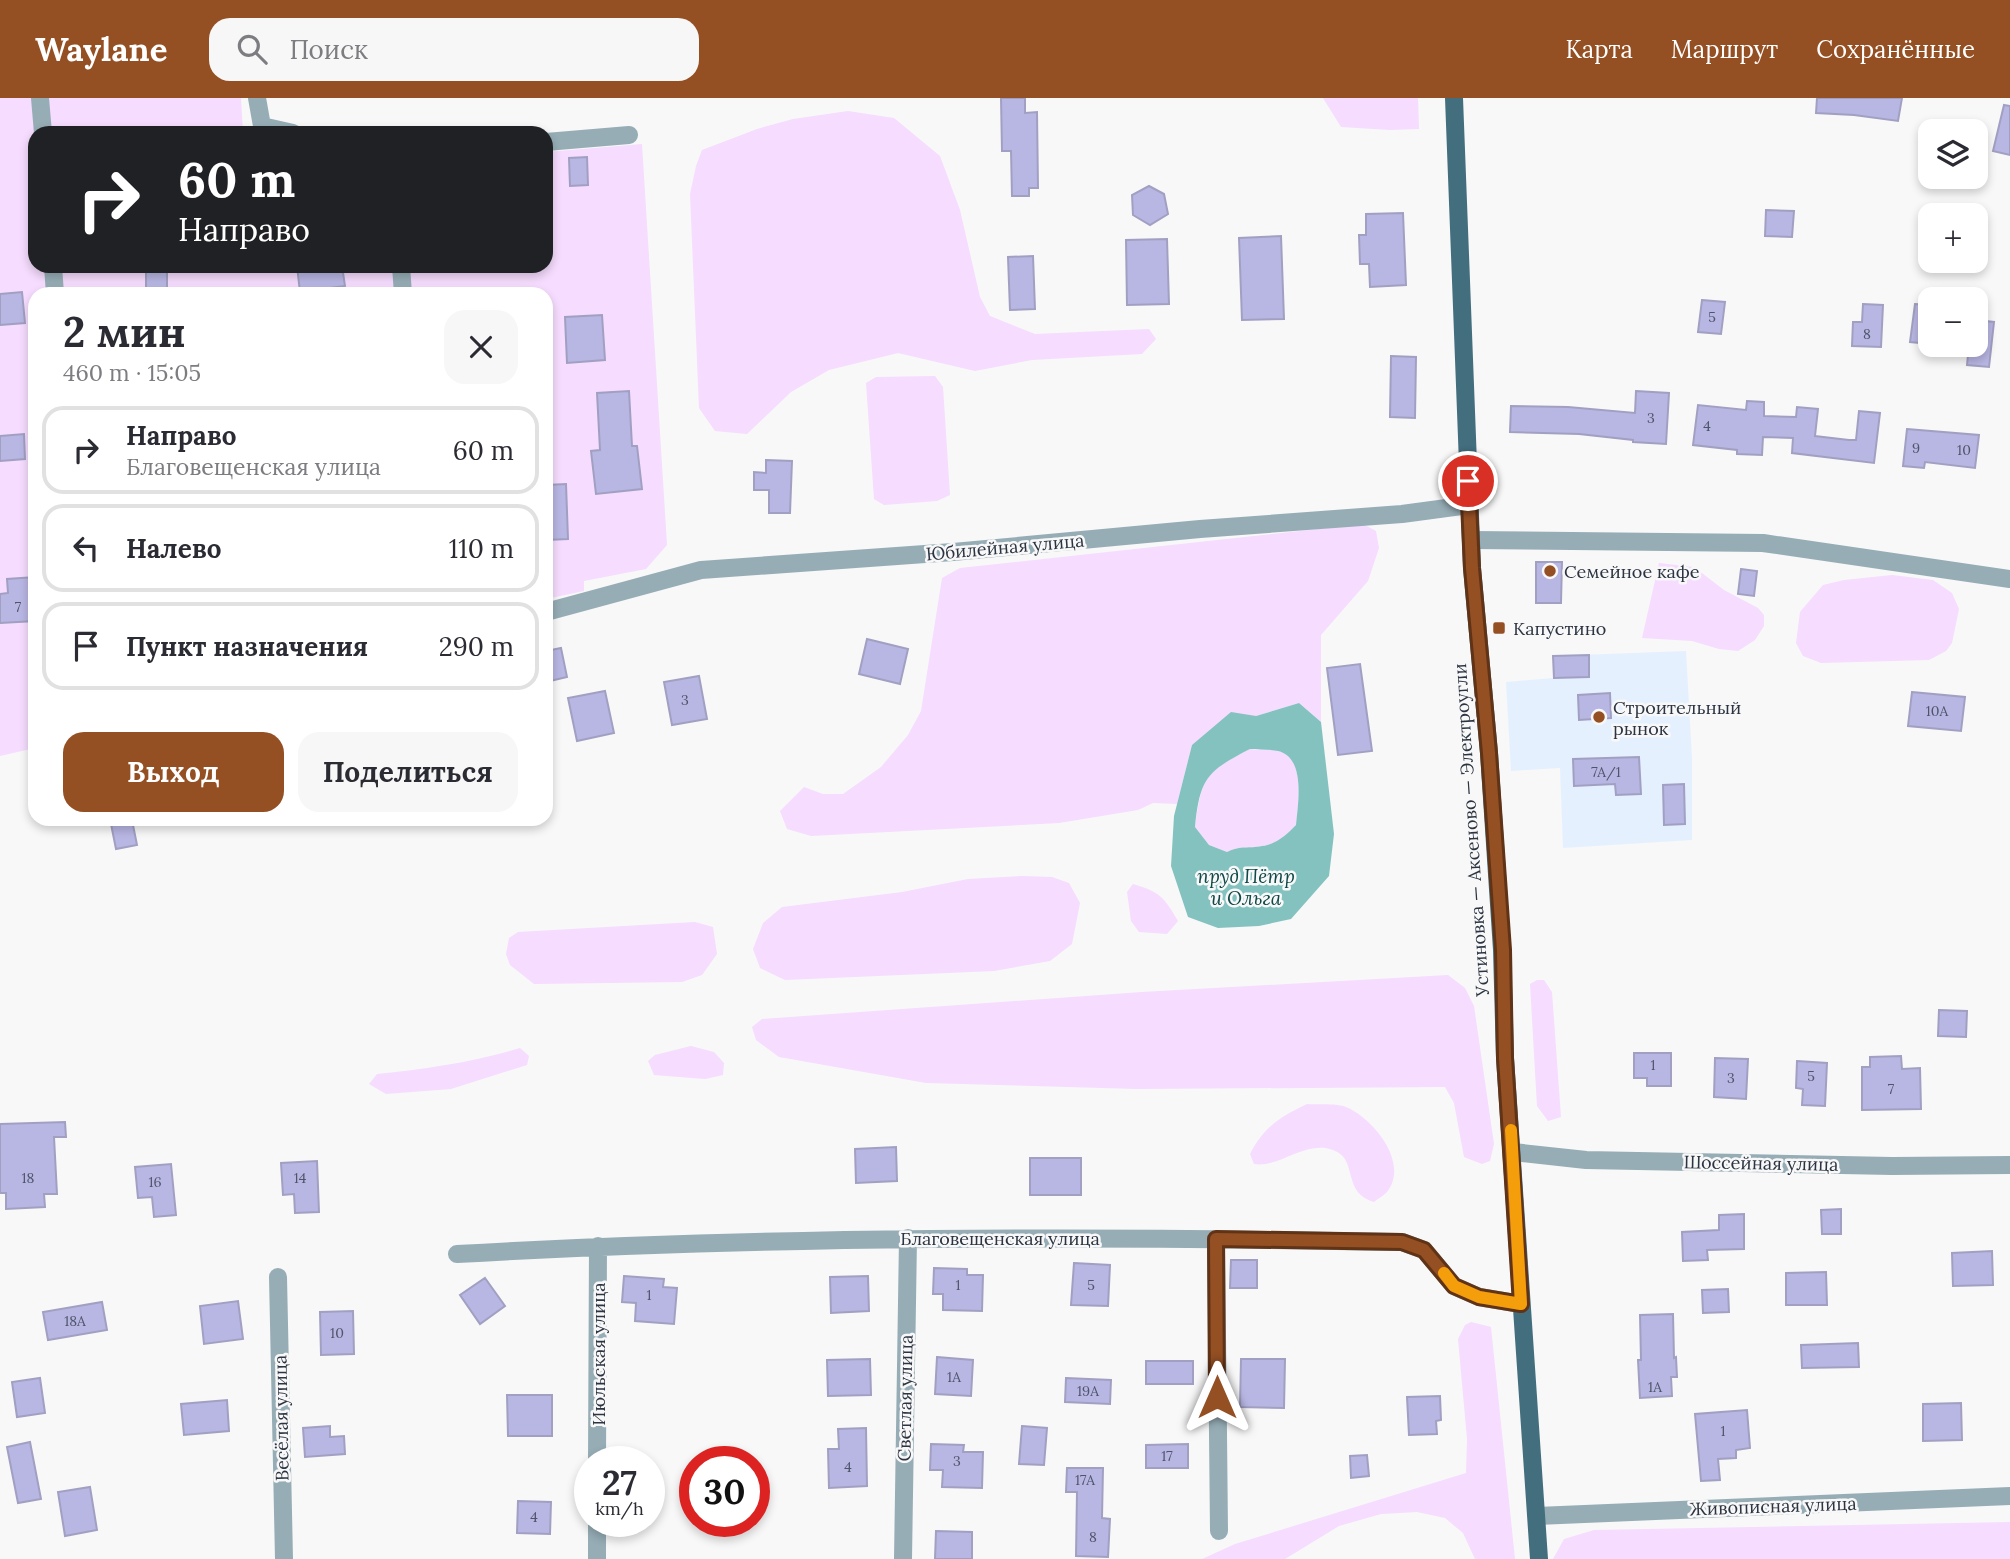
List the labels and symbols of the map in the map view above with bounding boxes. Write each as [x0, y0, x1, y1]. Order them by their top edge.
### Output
house number: 5 [1708, 308, 1716, 326]
house number: 8 [1863, 325, 1871, 343]
house number: 3 [1647, 409, 1655, 427]
house number: 4 [1703, 417, 1711, 435]
house number: 9 [1912, 439, 1920, 457]
house number: 10 [1957, 441, 1971, 459]
pin [1438, 451, 1498, 511]
street label: Юбилейная улица [925, 529, 1085, 565]
place label: Семейное кафе [1564, 560, 1700, 583]
marker: Семейное кафе [1542, 563, 1558, 579]
house number: 7 [15, 598, 22, 616]
place label: Капустино [1513, 617, 1606, 640]
marker: Капустино [1491, 620, 1507, 636]
street label: Устиновка — Аксеново — Электроугли [1448, 663, 1494, 998]
house number: 3 [681, 691, 689, 709]
place label: Строительный рынок [1613, 696, 1741, 740]
house number: 10А [1926, 702, 1949, 720]
marker: Строительный рынок [1591, 709, 1607, 725]
house number: 7А/1 [1591, 763, 1621, 781]
water label: пруд Пётр и Ольга [1197, 864, 1295, 910]
house number: 1 [1650, 1056, 1656, 1074]
house number: 5 [1807, 1067, 1815, 1085]
house number: 3 [1727, 1069, 1735, 1087]
house number: 7 [1888, 1080, 1895, 1098]
street label: Шоссейная улица [1683, 1150, 1839, 1176]
house number: 18 [22, 1169, 35, 1187]
house number: 14 [294, 1169, 307, 1187]
house number: 16 [148, 1173, 162, 1191]
street label: Благовещенская улица [900, 1227, 1100, 1250]
house number: 1 [955, 1276, 961, 1294]
house number: 5 [1087, 1276, 1095, 1294]
street label: Июльская улица [587, 1282, 610, 1426]
house number: 1 [646, 1286, 652, 1304]
house number: 18А [64, 1312, 86, 1330]
house number: 10 [330, 1324, 344, 1342]
street label: Светлая улица [892, 1334, 918, 1462]
street label: Весёлая улица [268, 1355, 294, 1481]
position arrow [1180, 1360, 1254, 1434]
house number: 1А [947, 1368, 961, 1386]
house number: 1А [1648, 1378, 1662, 1396]
house number: 19А [1077, 1382, 1099, 1400]
house number: 1 [1720, 1422, 1726, 1440]
speed limit sign: 30 [679, 1446, 770, 1537]
house number: 17 [1161, 1447, 1173, 1465]
house number: 3 [953, 1452, 961, 1470]
house number: 4 [844, 1458, 852, 1476]
house number: 17А [1075, 1471, 1095, 1489]
street label: Живописная улица [1689, 1492, 1857, 1520]
house number: 4 [530, 1508, 538, 1526]
house number: 8 [1089, 1528, 1097, 1546]

